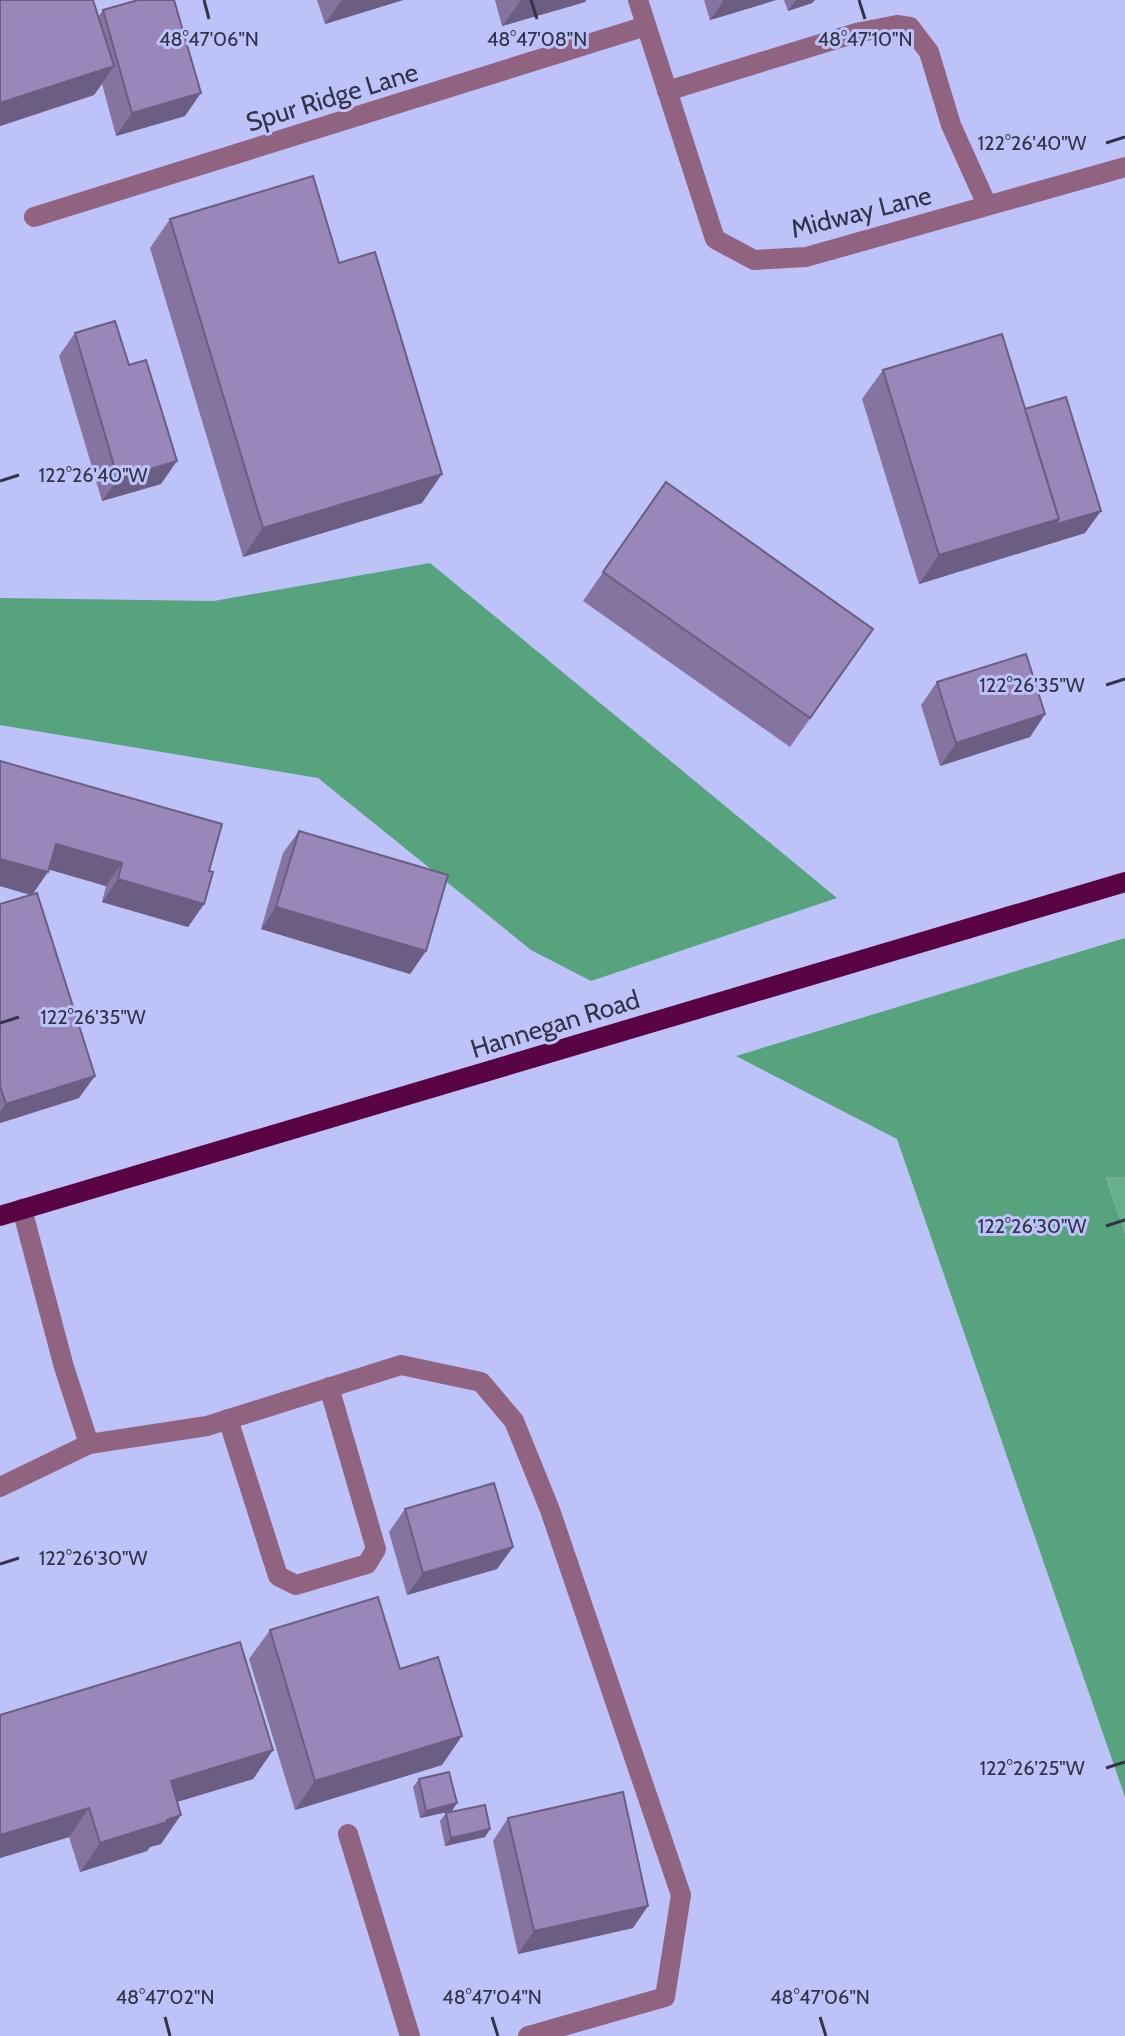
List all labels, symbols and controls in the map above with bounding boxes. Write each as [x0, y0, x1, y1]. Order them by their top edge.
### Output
text: 48°47'06"N [159, 27, 259, 51]
text: 48°47'08"N [487, 27, 587, 51]
text: 48°47'10"N [817, 27, 913, 51]
street label: Spur Ridge Lane [242, 56, 422, 138]
text: 122°26'40"W [977, 131, 1087, 155]
street label: Midway Lane [787, 179, 935, 245]
text: 122°26'40"W [38, 463, 148, 487]
text: 122°26'35"W [979, 673, 1085, 697]
street label: Hannegan Road [467, 983, 643, 1065]
text: 122°26'35"W [40, 1005, 146, 1029]
text: 122°26'30"W [978, 1214, 1086, 1238]
text: 122°26'30"W [39, 1546, 147, 1570]
text: 122°26'25"W [979, 1756, 1085, 1780]
text: 48°47'02"N [116, 1985, 214, 2009]
text: 48°47'04"N [442, 1985, 542, 2009]
text: 48°47'06"N [770, 1985, 870, 2009]

